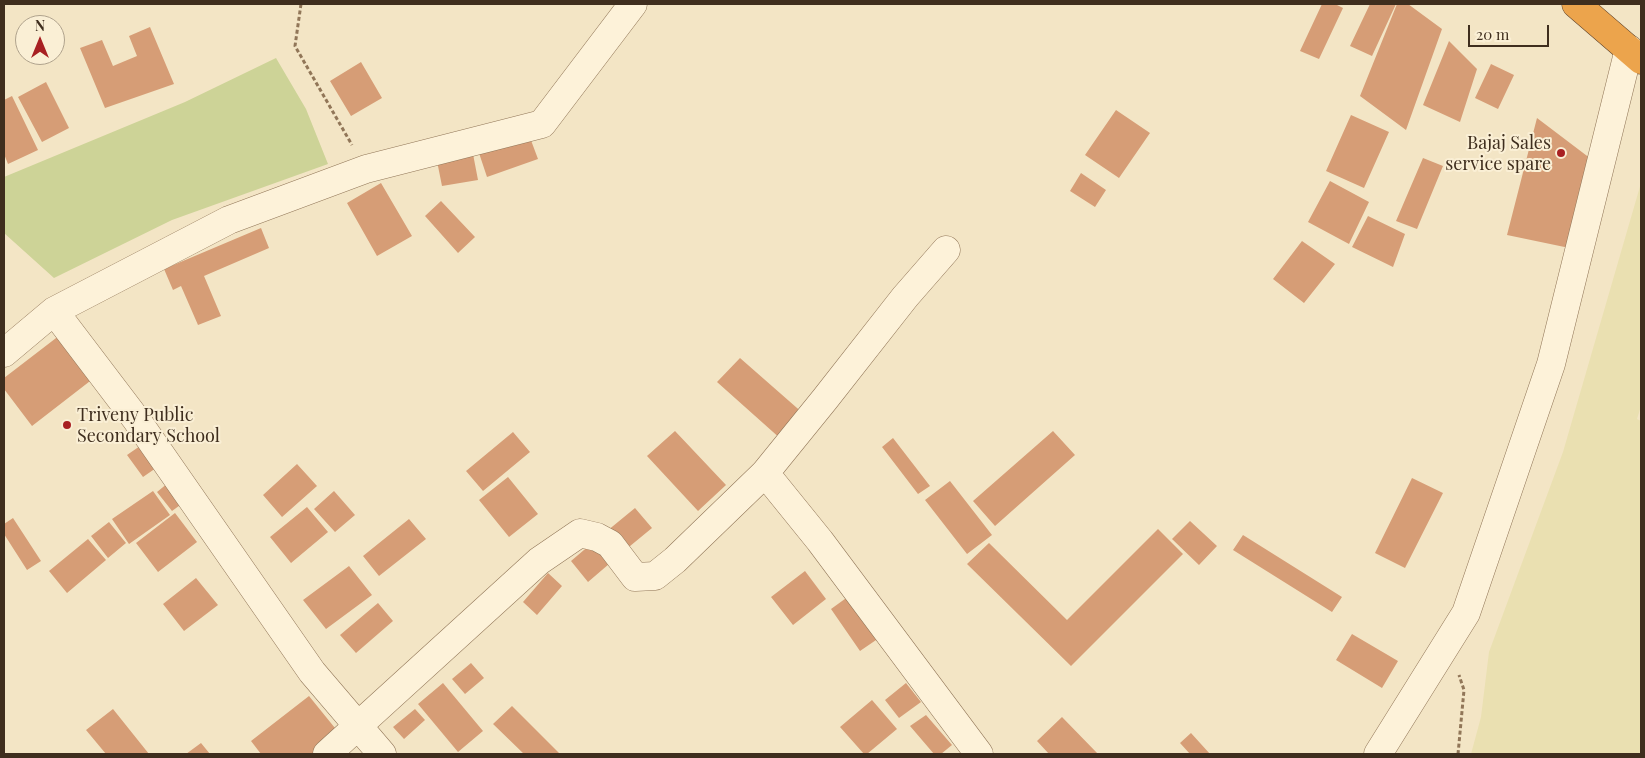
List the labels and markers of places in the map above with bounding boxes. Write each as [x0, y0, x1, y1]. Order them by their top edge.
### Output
place label: Bajaj Sales service spare [1445, 132, 1551, 174]
marker: Bajaj Sales service spare [1555, 147, 1567, 159]
place label: Triveny Public Secondary School [77, 404, 220, 446]
marker: Triveny Public Secondary School [61, 419, 73, 431]

